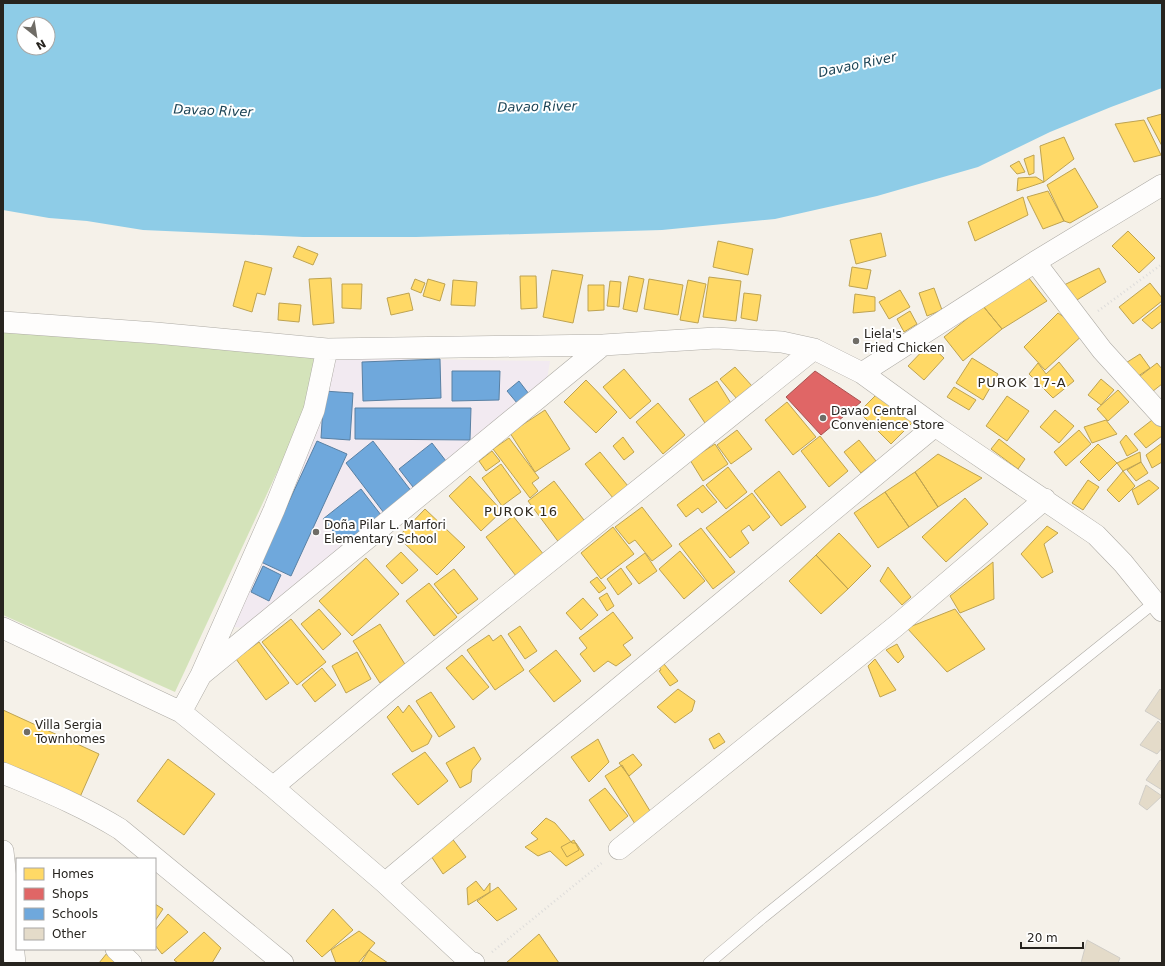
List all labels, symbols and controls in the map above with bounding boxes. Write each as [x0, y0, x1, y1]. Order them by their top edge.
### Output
north arrow [16, 16, 56, 56]
text: N [34, 36, 48, 52]
water label: Davao River [817, 49, 899, 80]
water label: Davao River [497, 98, 578, 115]
water label: Davao River [173, 102, 255, 119]
place label: Liela's Fried Chicken [864, 327, 945, 355]
marker: Liela's Fried Chicken [851, 336, 861, 346]
district label: PUROK 17-A [977, 375, 1067, 390]
place label: Davao Central Convenience Store [831, 404, 944, 432]
marker: Davao Central Convenience Store [818, 413, 828, 423]
district label: PUROK 16 [484, 504, 558, 519]
place label: Doña Pilar L. Marfori Elementary School [324, 518, 446, 546]
marker: Doña Pilar L. Marfori Elementary School [311, 527, 321, 537]
place label: Villa Sergia Townhomes [34, 718, 105, 746]
marker: Villa Sergia Townhomes [22, 727, 32, 737]
legend [16, 858, 156, 950]
text: Homes [52, 867, 94, 881]
text: Shops [52, 887, 88, 901]
text: Schools [52, 907, 98, 921]
scale bar [1021, 924, 1083, 950]
text: Other [52, 927, 86, 941]
text: 20 m [1027, 931, 1058, 945]

